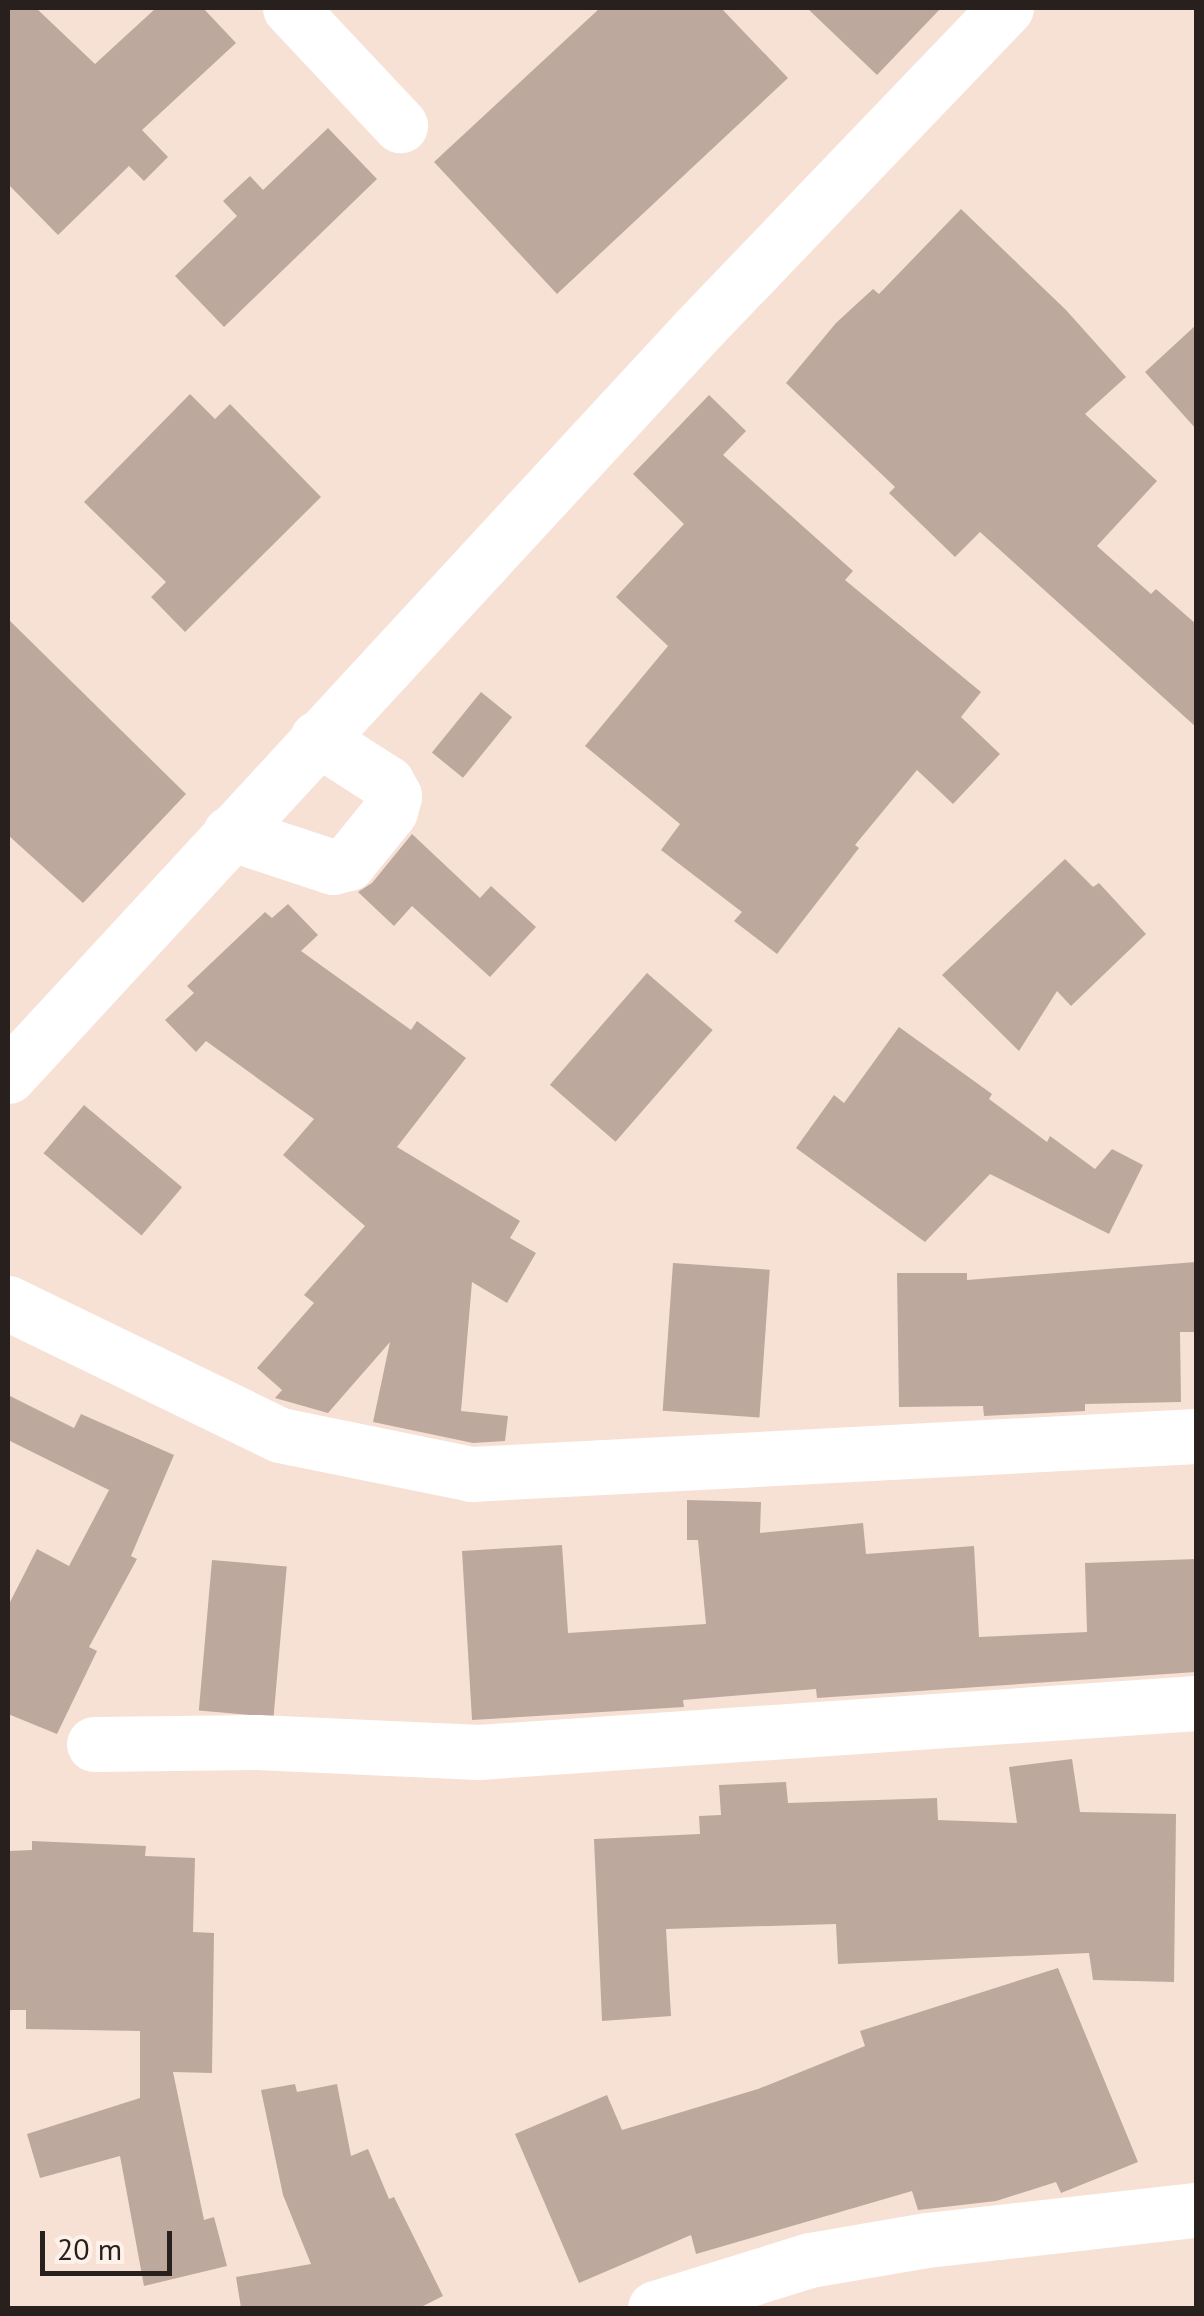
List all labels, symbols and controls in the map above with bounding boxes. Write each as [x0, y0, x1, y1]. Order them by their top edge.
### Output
scale bar [45, 2211, 178, 2273]
text: 20 m [57, 2229, 122, 2268]

